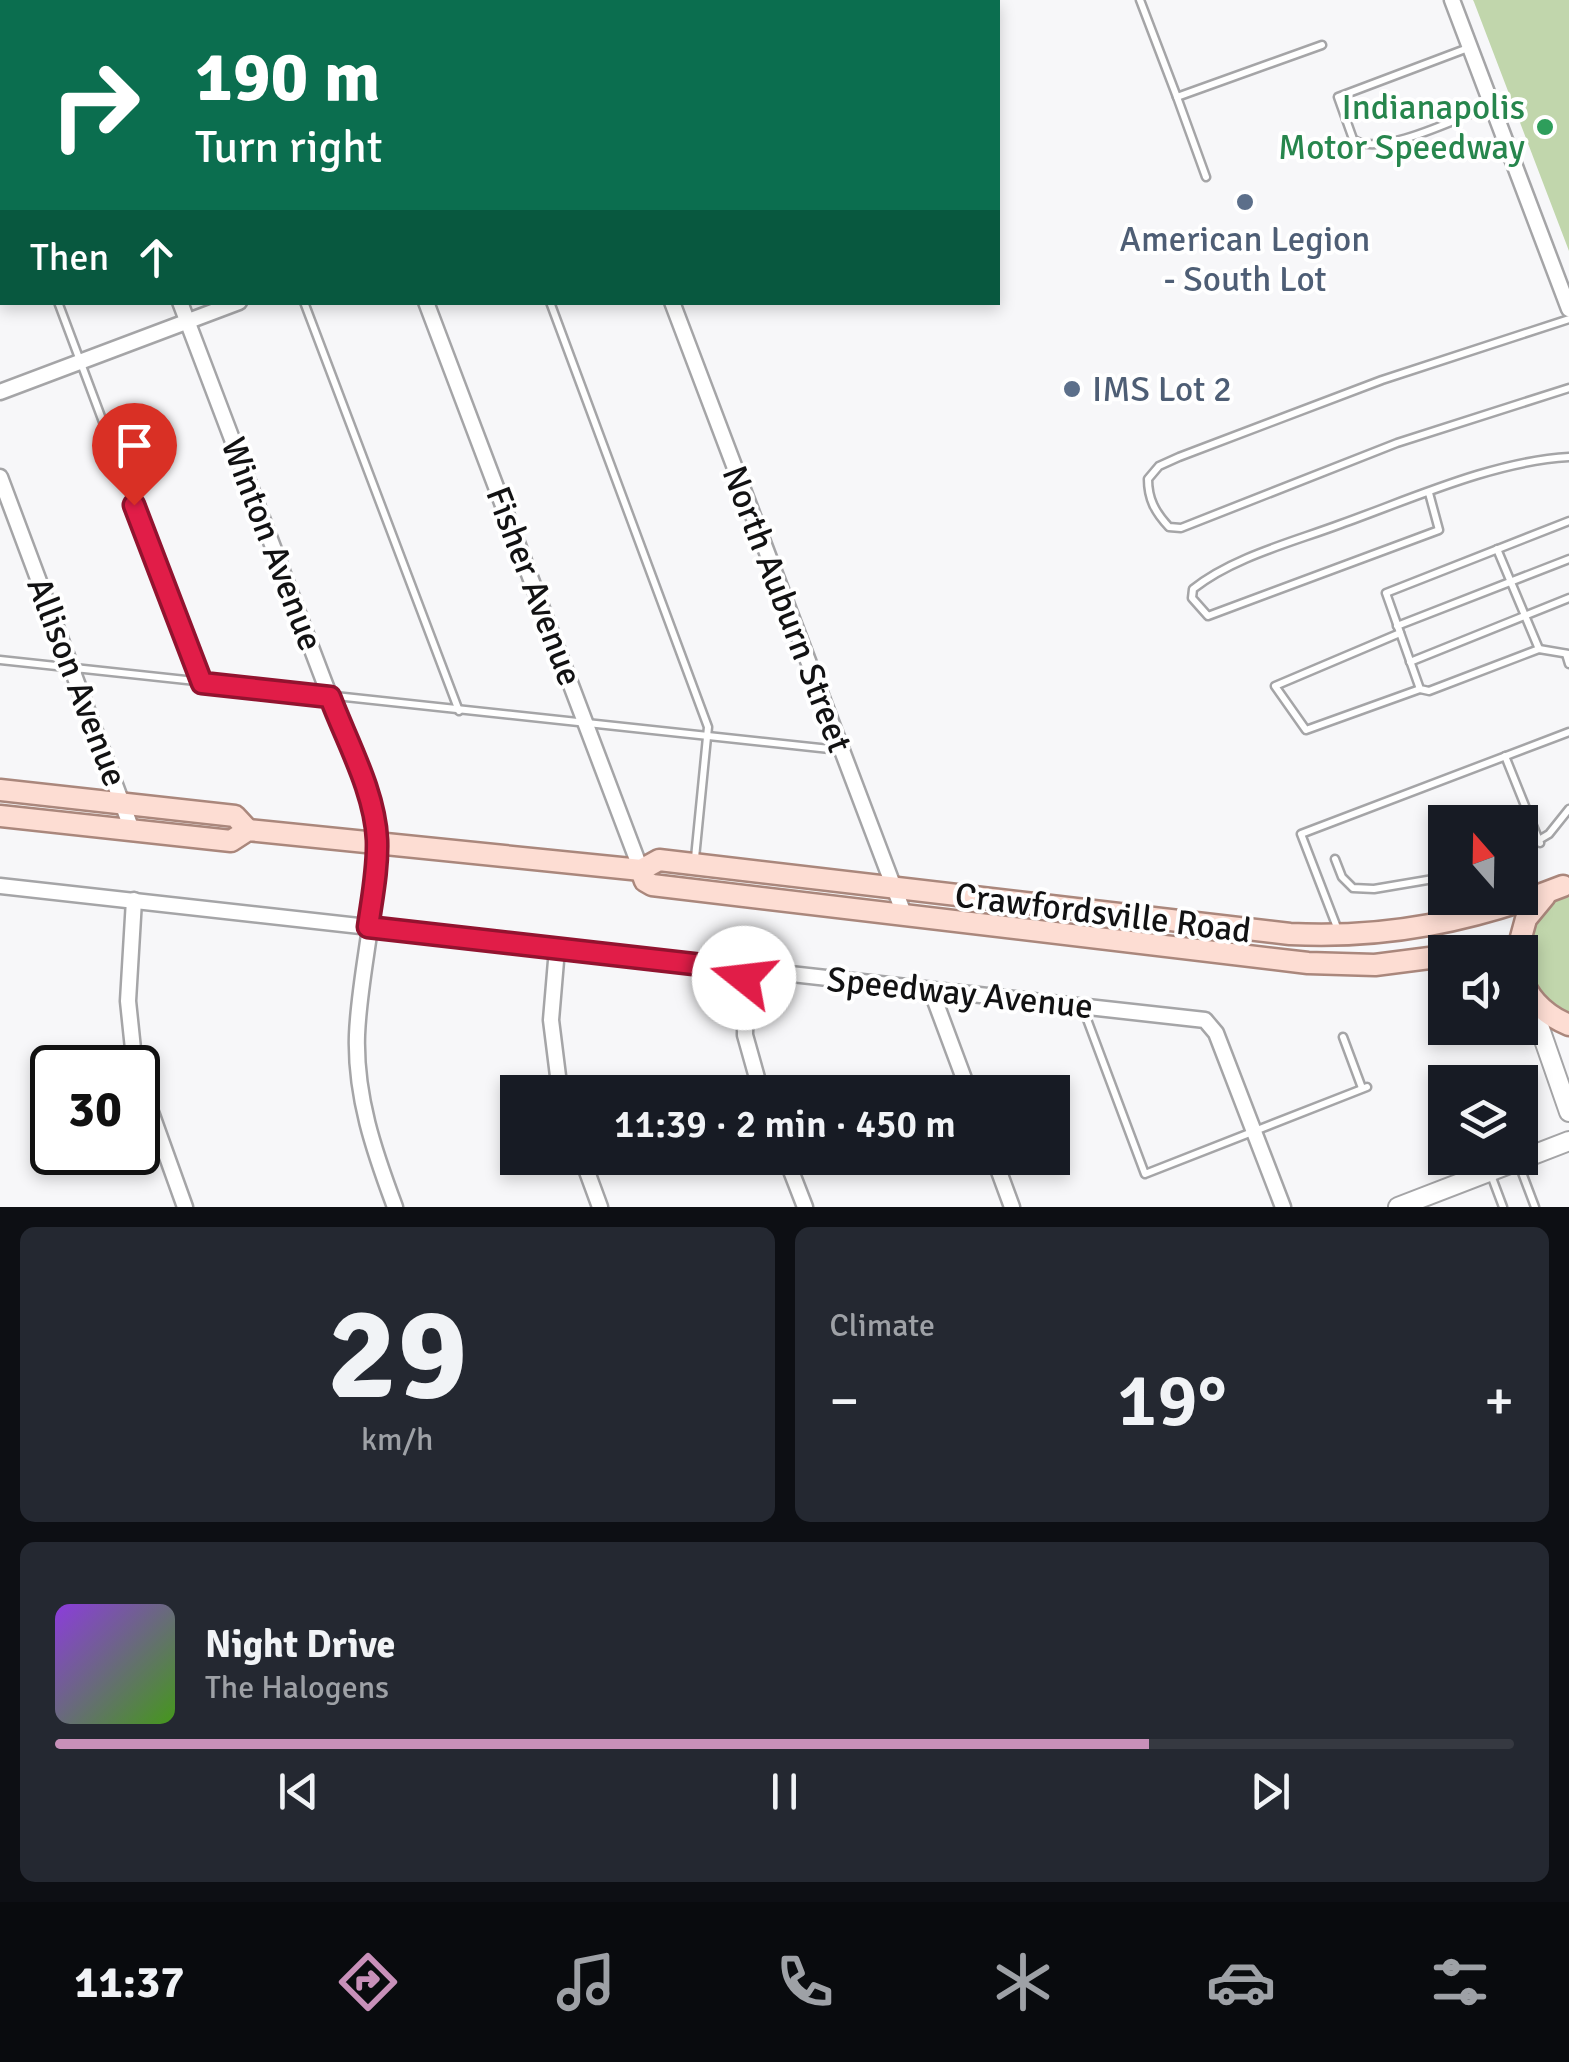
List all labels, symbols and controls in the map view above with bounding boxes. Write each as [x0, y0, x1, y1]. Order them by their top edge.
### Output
text: 190 m [195, 34, 380, 120]
icon: right [30, 40, 160, 170]
place label: Indianapolis Motor Speedway [1278, 86, 1525, 169]
marker: Indianapolis Motor Speedway [1534, 116, 1556, 138]
text: Turn right [195, 120, 383, 175]
marker: American Legion - South Lot [1234, 191, 1256, 213]
place label: American Legion - South Lot [1120, 218, 1370, 301]
icon: ahead [129, 230, 184, 285]
text: Then [30, 234, 109, 281]
place label: IMS Lot 2 [1092, 368, 1232, 411]
marker: IMS Lot 2 [1061, 378, 1083, 400]
pin [92, 403, 177, 506]
icon: arrive [107, 418, 162, 473]
street label: Winton Avenue [212, 431, 332, 657]
street label: North Auburn Street [713, 460, 861, 758]
street label: Fisher Avenue [476, 480, 592, 692]
street label: Allison Avenue [17, 571, 137, 793]
north arrow [1428, 805, 1538, 915]
map controls [1428, 805, 1538, 1175]
street label: Crawfordsville Road [953, 874, 1253, 952]
position arrow [692, 926, 796, 1030]
button: sound [1428, 935, 1538, 1045]
street label: Speedway Avenue [825, 958, 1095, 1028]
speed limit sign: 30 [30, 1045, 160, 1175]
button: layers [1428, 1065, 1538, 1175]
text: 11:39 · 2 min · 450 m [614, 1101, 956, 1148]
text: 29 [327, 1275, 467, 1435]
text: Climate [830, 1306, 935, 1345]
text: 19° [1117, 1354, 1227, 1447]
text: − [830, 1367, 859, 1435]
text: + [1484, 1367, 1514, 1435]
text: km/h [361, 1420, 433, 1459]
text: Night Drive [205, 1621, 395, 1668]
text: The Halogens [205, 1668, 389, 1707]
icon: previous [271, 1764, 326, 1819]
icon: pause [757, 1764, 812, 1819]
icon: next [1243, 1764, 1298, 1819]
icon: directions [333, 1947, 403, 2017]
icon: music [551, 1947, 621, 2017]
icon: phone [770, 1947, 840, 2017]
icon: climate [988, 1947, 1058, 2017]
icon: car [1206, 1947, 1276, 2017]
icon: filters [1425, 1947, 1495, 2017]
text: 11:37 [74, 1955, 185, 2010]

